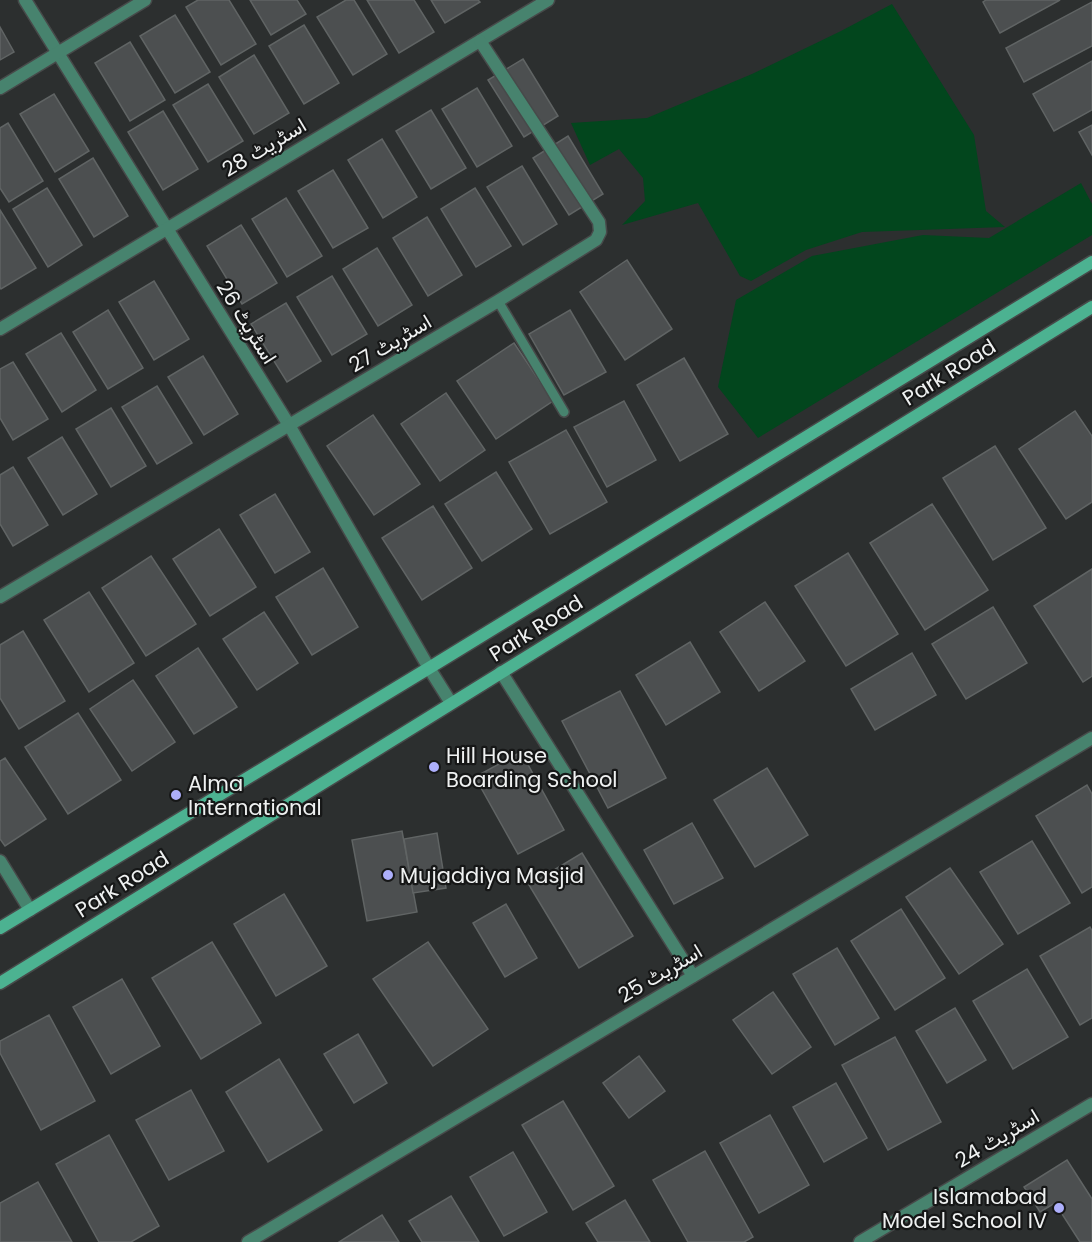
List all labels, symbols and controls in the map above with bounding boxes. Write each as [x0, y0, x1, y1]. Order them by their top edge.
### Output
street label: اسٹریٹ 28 [216, 110, 312, 184]
street label: اسٹریٹ 26 [210, 275, 284, 369]
street label: اسٹریٹ 27 [343, 307, 437, 379]
street label: Park Road [897, 332, 1001, 412]
street label: Park Road [484, 588, 588, 668]
place label: Hill House Boarding School [446, 741, 618, 794]
marker: Hill House Boarding School [427, 760, 441, 774]
place label: Alma International [188, 769, 322, 822]
marker: Alma International [169, 788, 183, 802]
street label: Park Road [70, 844, 174, 924]
place label: Mujaddiya Masjid [400, 861, 584, 890]
marker: Mujaddiya Masjid [381, 868, 395, 882]
street label: اسٹریٹ 25 [612, 936, 708, 1010]
street label: اسٹریٹ 24 [949, 1101, 1045, 1175]
place label: Islamabad Model School IV [882, 1182, 1047, 1235]
marker: Islamabad Model School IV [1052, 1201, 1066, 1215]

